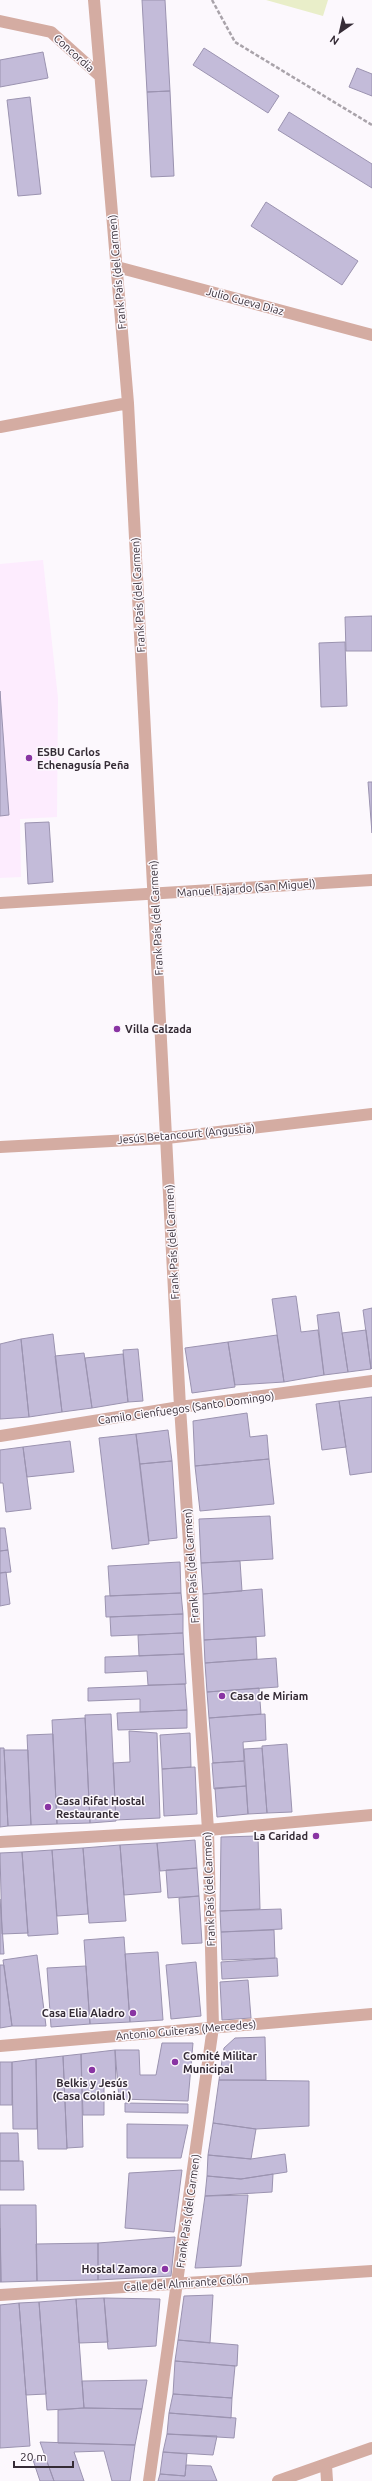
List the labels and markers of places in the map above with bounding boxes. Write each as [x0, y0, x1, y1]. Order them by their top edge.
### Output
place label: ESBU Carlos Echenagusía Peña [37, 746, 129, 771]
marker: ESBU Carlos Echenagusía Peña [24, 753, 34, 763]
place label: Villa Calzada [125, 1023, 192, 1035]
marker: Villa Calzada [112, 1024, 122, 1034]
place label: Casa de Miriam [230, 1690, 308, 1702]
marker: Casa de Miriam [217, 1691, 227, 1701]
place label: Casa Rifat Hostal Restaurante [56, 1795, 145, 1820]
marker: Casa Rifat Hostal Restaurante [43, 1802, 53, 1812]
place label: La Caridad [253, 1830, 308, 1842]
marker: La Caridad [311, 1831, 321, 1841]
place label: Casa Elia Aladro [42, 2007, 125, 2019]
marker: Casa Elia Aladro [128, 2008, 138, 2018]
place label: Comité Militar Municipal [183, 2050, 257, 2075]
marker: Comité Militar Municipal [170, 2057, 180, 2067]
marker: Belkis y Jesús (Casa Colonial ) [87, 2065, 97, 2075]
place label: Belkis y Jesús (Casa Colonial ) [52, 2077, 132, 2103]
place label: Hostal Zamora [82, 2263, 157, 2275]
marker: Hostal Zamora [160, 2264, 170, 2274]

